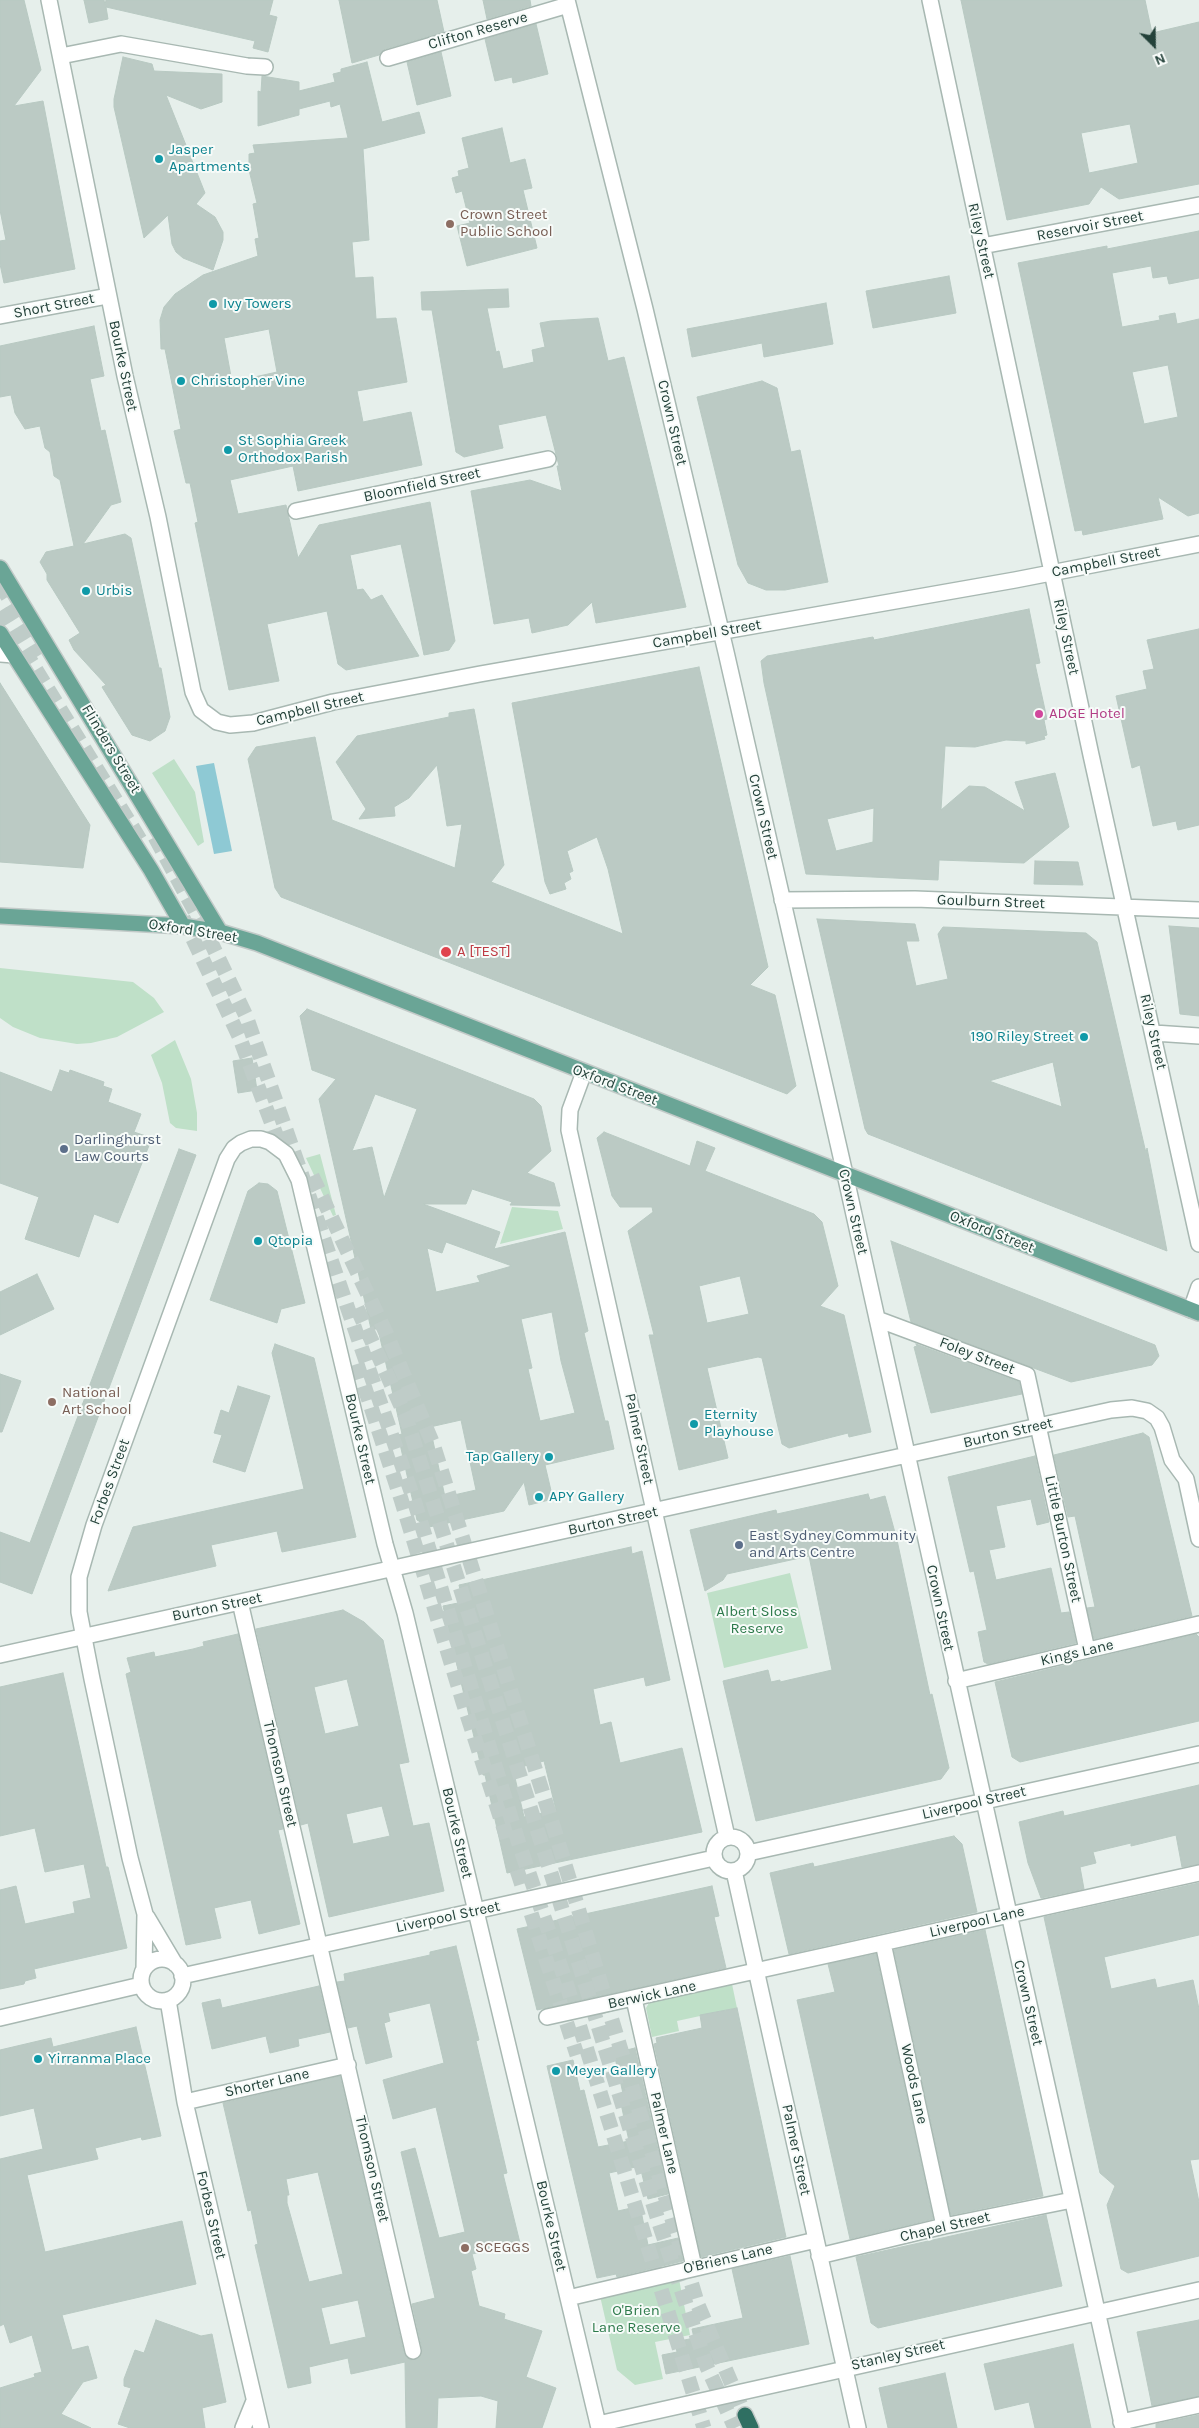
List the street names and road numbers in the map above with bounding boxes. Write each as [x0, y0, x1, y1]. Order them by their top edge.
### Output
street label: Clifton Reserve [426, 8, 530, 54]
street label: Riley Street [964, 201, 998, 281]
street label: Reservoir Street [1035, 207, 1145, 245]
street label: Short Street [12, 289, 96, 323]
street label: Bourke Street [105, 319, 141, 413]
street label: Crown Street [653, 378, 691, 468]
street label: Bloomfield Street [362, 464, 482, 506]
street label: Campbell Street [1050, 543, 1162, 581]
street label: Riley Street [1049, 597, 1083, 677]
street label: Campbell Street [651, 616, 763, 652]
street label: Campbell Street [254, 688, 366, 730]
street label: Flinders Street [77, 701, 145, 797]
street label: Crown Street [744, 772, 782, 862]
street label: Goulburn Street [937, 891, 1045, 913]
street label: Oxford Street [147, 915, 239, 947]
street label: Riley Street [1136, 992, 1170, 1072]
street label: Oxford Street [570, 1061, 660, 1109]
street label: Crown Street [834, 1167, 872, 1257]
street label: Oxford Street [947, 1207, 1037, 1257]
street label: Foley Street [937, 1333, 1017, 1379]
street label: Bourke Street [341, 1392, 379, 1486]
street label: Palmer Street [621, 1392, 657, 1486]
street label: Burton Street [961, 1414, 1055, 1452]
street label: Forbes Street [86, 1437, 134, 1527]
street label: Little Burton Street [1041, 1474, 1085, 1604]
street label: Burton Street [566, 1503, 660, 1539]
street label: Crown Street [922, 1563, 958, 1653]
street label: Burton Street [170, 1589, 264, 1625]
street label: Kings Lane [1039, 1636, 1115, 1670]
street label: Thomson Street [259, 1719, 301, 1829]
street label: Liverpool Street [920, 1782, 1028, 1824]
street label: Bourke Street [438, 1786, 476, 1880]
street label: Liverpool Street [394, 1897, 502, 1937]
street label: Liverpool Lane [928, 1902, 1026, 1942]
street label: Crown Street [1009, 1958, 1047, 2048]
street label: Berwick Lane [606, 1977, 698, 2013]
street label: Woods Lane [897, 2042, 931, 2126]
street label: Shorter Lane [223, 2065, 311, 2101]
street label: Palmer Lane [646, 2090, 682, 2176]
street label: Palmer Street [778, 2103, 814, 2197]
street label: Thomson Street [351, 2114, 393, 2224]
street label: Forbes Street [192, 2169, 230, 2261]
street label: Bourke Street [532, 2179, 570, 2273]
street label: Chapel Street [898, 2208, 992, 2246]
street label: O'Briens Lane [682, 2240, 774, 2278]
street label: Stanley Street [849, 2335, 947, 2375]

